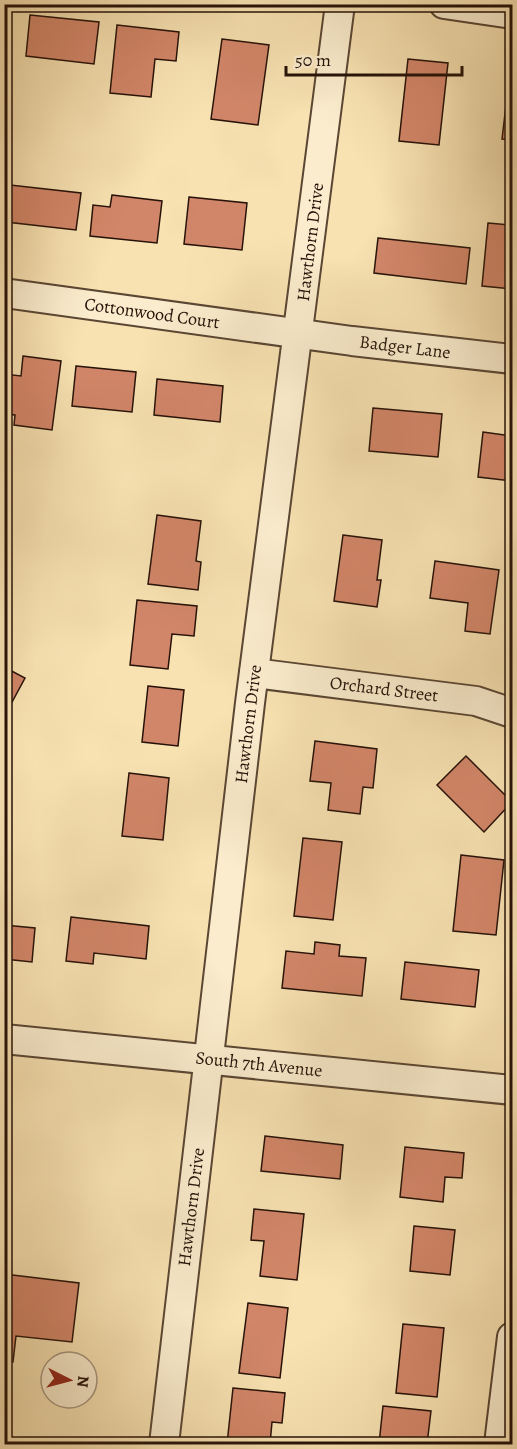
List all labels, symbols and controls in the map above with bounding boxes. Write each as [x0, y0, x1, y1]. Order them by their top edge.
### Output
scale bar [286, 39, 462, 77]
text: 50 m [295, 48, 331, 72]
street label: Hawthorn Drive [291, 181, 329, 303]
street label: Cottonwood Court [83, 292, 221, 334]
street label: Badger Lane [358, 329, 452, 365]
street label: Hawthorn Drive [229, 663, 267, 785]
street label: Orchard Street [328, 670, 440, 708]
street label: South 7th Avenue [194, 1045, 324, 1083]
street label: Hawthorn Drive [172, 1146, 210, 1268]
north arrow [39, 1350, 99, 1410]
text: N [71, 1375, 94, 1389]

